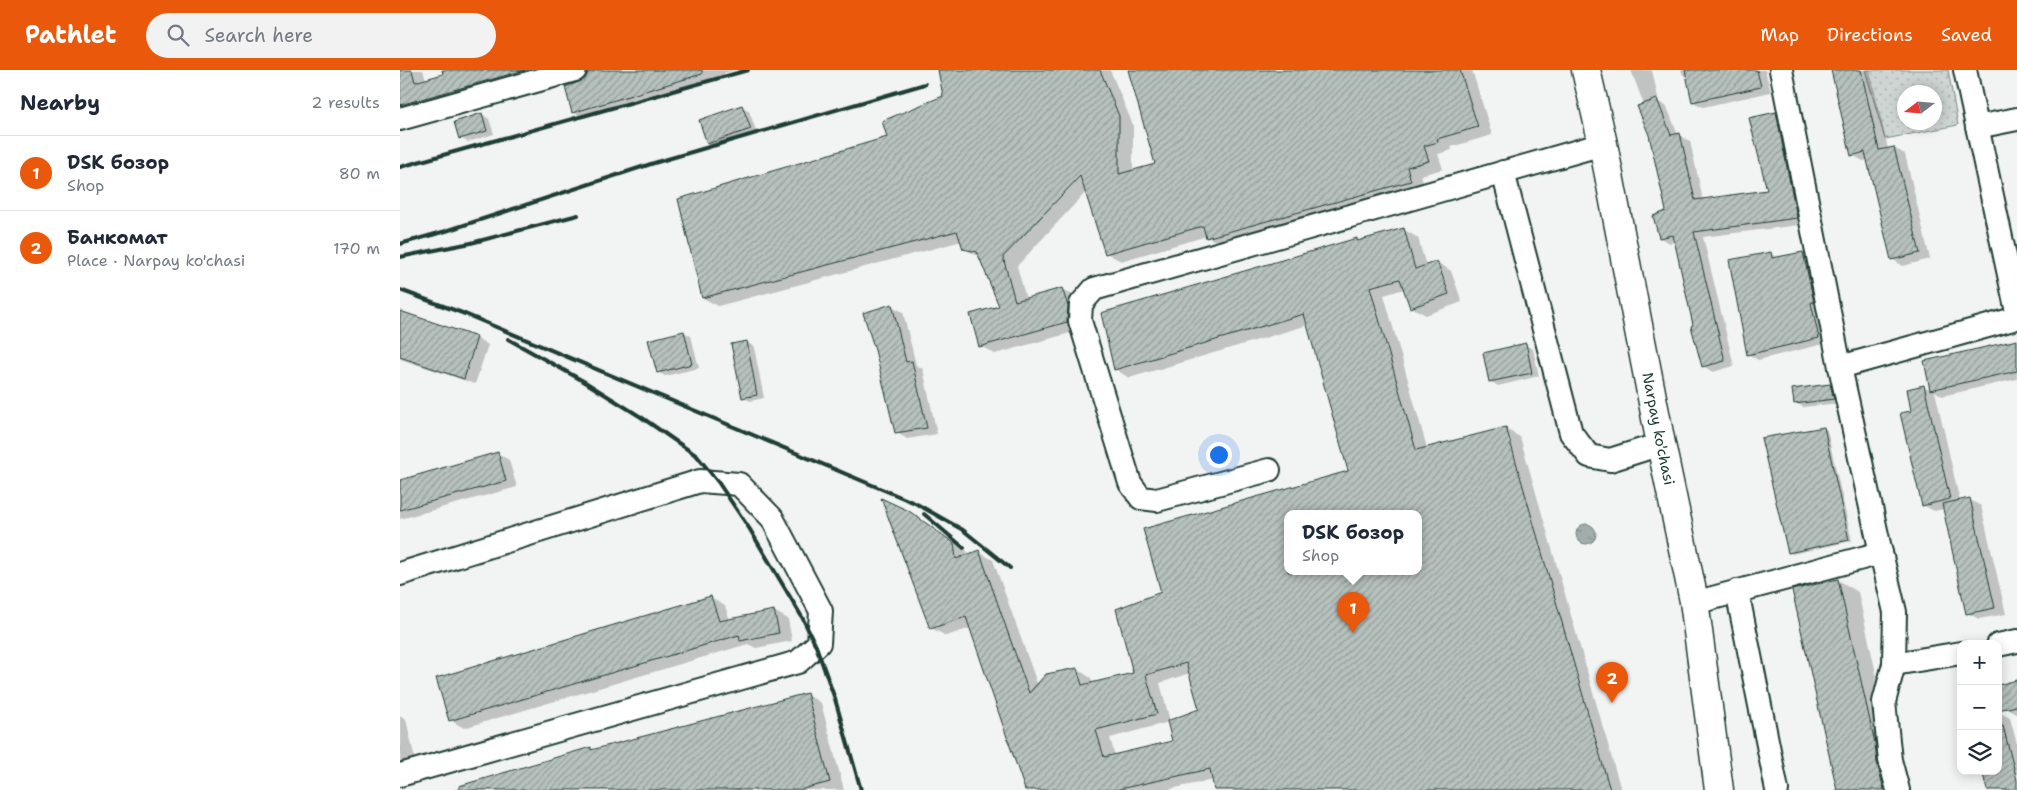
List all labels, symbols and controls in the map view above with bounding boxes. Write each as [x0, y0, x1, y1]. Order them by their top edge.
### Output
search box [146, 13, 496, 58]
text: Pathlet [25, 19, 116, 51]
icon: search [164, 21, 192, 49]
text: Search here [204, 23, 313, 48]
text: Map [1761, 23, 1799, 47]
text: Directions [1827, 23, 1913, 47]
text: Saved [1941, 23, 1992, 47]
north arrow [1897, 85, 1942, 130]
text: Nearby [20, 89, 100, 117]
text: 2 results [311, 92, 380, 113]
text: DSK бозор [67, 150, 169, 175]
text: 1 [32, 163, 40, 184]
text: 80 m [339, 163, 380, 184]
text: Shop [67, 175, 104, 196]
text: Банкомат [67, 225, 168, 250]
text: 2 [30, 238, 42, 259]
text: 170 m [333, 238, 380, 259]
text: Place · Narpay ko'chasi [67, 250, 245, 271]
street label: Narpay ko'chasi [1637, 371, 1679, 487]
your location [1206, 442, 1232, 468]
popup [1284, 510, 1422, 575]
text: DSK бозор [1302, 520, 1404, 545]
text: Shop [1302, 545, 1339, 566]
pin: 1 [1337, 592, 1369, 633]
map controls [1957, 640, 2002, 775]
button: + [1957, 640, 2002, 685]
pin: 2 [1596, 662, 1628, 703]
button: − [1957, 685, 2002, 730]
button: layers [1957, 730, 2002, 775]

